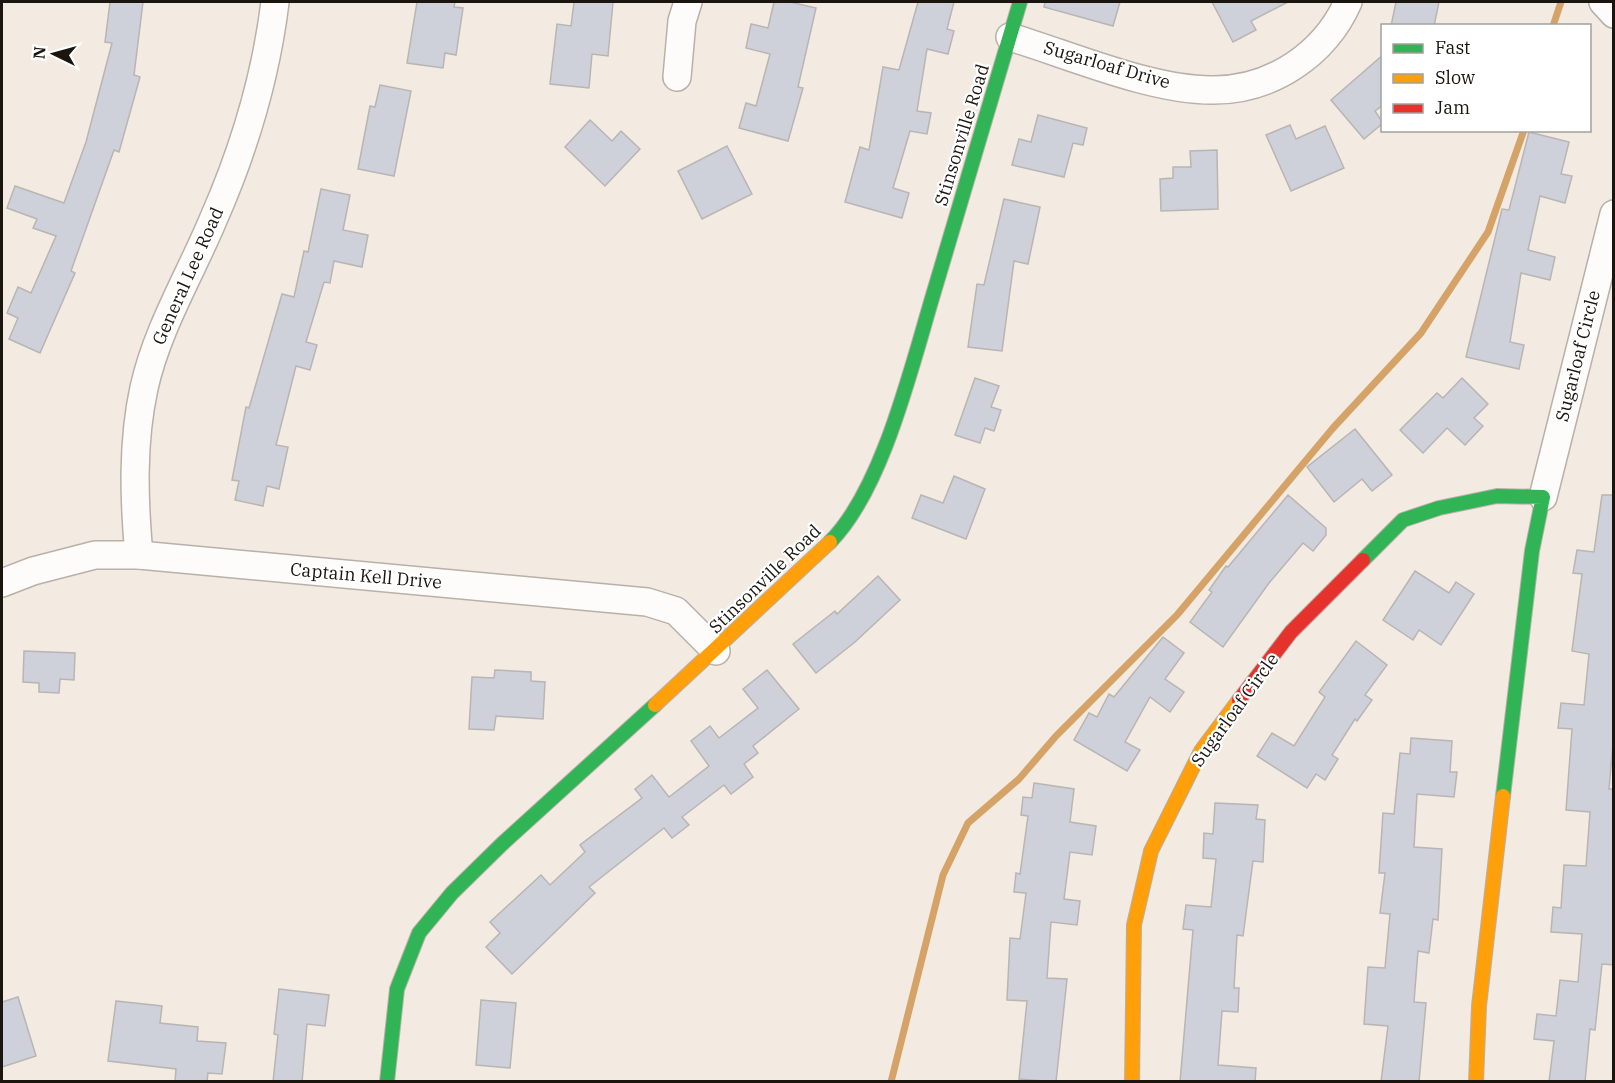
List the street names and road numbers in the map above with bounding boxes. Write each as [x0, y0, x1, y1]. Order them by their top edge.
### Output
street label: Sugarloaf Drive [1041, 35, 1173, 94]
street label: Stinsonville Road [929, 61, 994, 209]
street label: General Lee Road [147, 203, 228, 348]
street label: Sugarloaf Circle [1550, 288, 1605, 424]
street label: Stinsonville Road [704, 519, 826, 638]
street label: Captain Kell Drive [289, 557, 443, 594]
street label: Sugarloaf Circle [1186, 648, 1283, 771]

